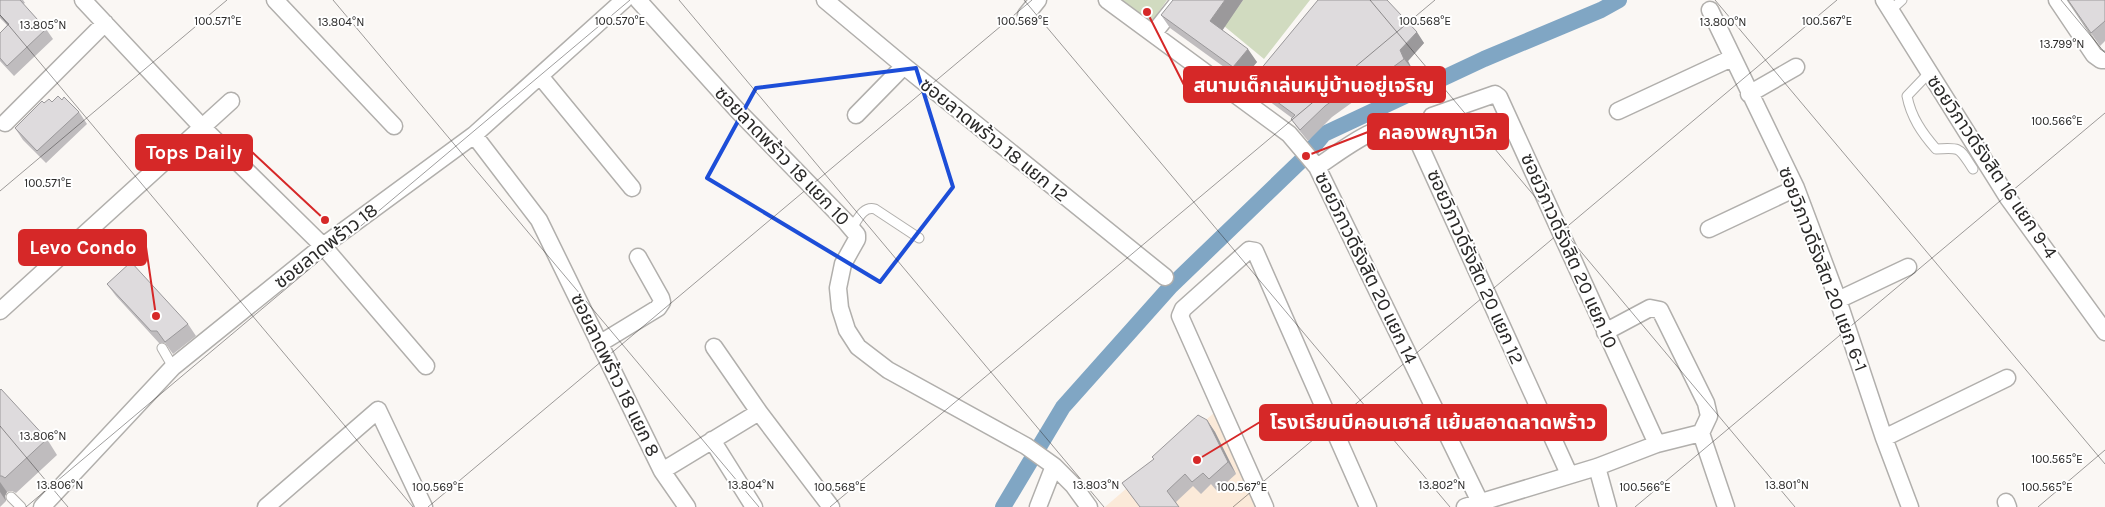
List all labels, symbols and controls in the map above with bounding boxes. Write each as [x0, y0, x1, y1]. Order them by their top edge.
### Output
text: 100.571°E [194, 14, 242, 28]
text: 100.570°E [595, 14, 645, 28]
text: 100.569°E [997, 14, 1049, 28]
text: 100.568°E [1399, 14, 1451, 28]
text: 100.567°E [1802, 14, 1852, 28]
text: 13.804°N [318, 15, 364, 29]
text: 13.800°N [1699, 15, 1747, 29]
text: 13.805°N [20, 18, 66, 32]
text: 13.799°N [2039, 37, 2085, 51]
callout: สนามเด็กเล่นหมู่บ้านอยู่เจริญ [1184, 67, 1445, 102]
street label: ซอยวิภาวดีรังสิต 16 แยก 9-4 [1922, 71, 2062, 263]
street label: ซอยลาดพร้าว 18 แยก 12 [915, 73, 1073, 207]
text: สนามเด็กเล่นหมู่บ้านอยู่เจริญ [1194, 74, 1434, 97]
street label: ซอยลาดพร้าว 18 แยก 10 [710, 81, 855, 230]
callout: คลองพญาเวิก [1368, 114, 1508, 149]
text: 100.566°E [2031, 114, 2083, 128]
text: คลองพญาเวิก [1378, 121, 1498, 144]
callout: Tops Daily [136, 135, 252, 170]
text: Tops Daily [146, 141, 242, 164]
street label: ซอยวิภาวดีรังสิต 20 แยก 10 [1516, 150, 1622, 352]
street label: ซอยวิภาวดีรังสิต 20 แยก 6-1 [1774, 164, 1872, 374]
street label: ซอยวิภาวดีรังสิต 20 แยก 12 [1422, 166, 1528, 368]
street label: ซอยวิภาวดีรังสิต 20 แยก 14 [1310, 169, 1422, 368]
text: 100.571°E [24, 176, 72, 190]
street label: ซอยลาดพร้าว 18 [269, 198, 382, 293]
callout: Levo Condo [19, 230, 146, 265]
text: Levo Condo [29, 236, 137, 259]
street label: ซอยลาดพร้าว 18 แยก 8 [566, 289, 665, 460]
callout: โรงเรียนบีคอนเฮาส์ แย้มสอาดลาดพร้าว [1260, 405, 1606, 440]
text: โรงเรียนบีคอนเฮาส์ แย้มสอาดลาดพร้าว [1270, 411, 1596, 434]
text: 13.806°N [20, 429, 66, 443]
text: 100.565°E [2031, 452, 2083, 466]
text: 13.806°N [37, 478, 83, 492]
text: 13.804°N [728, 478, 774, 492]
text: 13.803°N [1072, 478, 1120, 492]
text: 13.802°N [1419, 478, 1465, 492]
text: 13.801°N [1765, 478, 1809, 492]
text: 100.569°E [412, 480, 464, 494]
text: 100.568°E [814, 480, 866, 494]
text: 100.567°E [1217, 480, 1267, 494]
text: 100.566°E [1619, 480, 1671, 494]
text: 100.565°E [2021, 480, 2073, 494]

